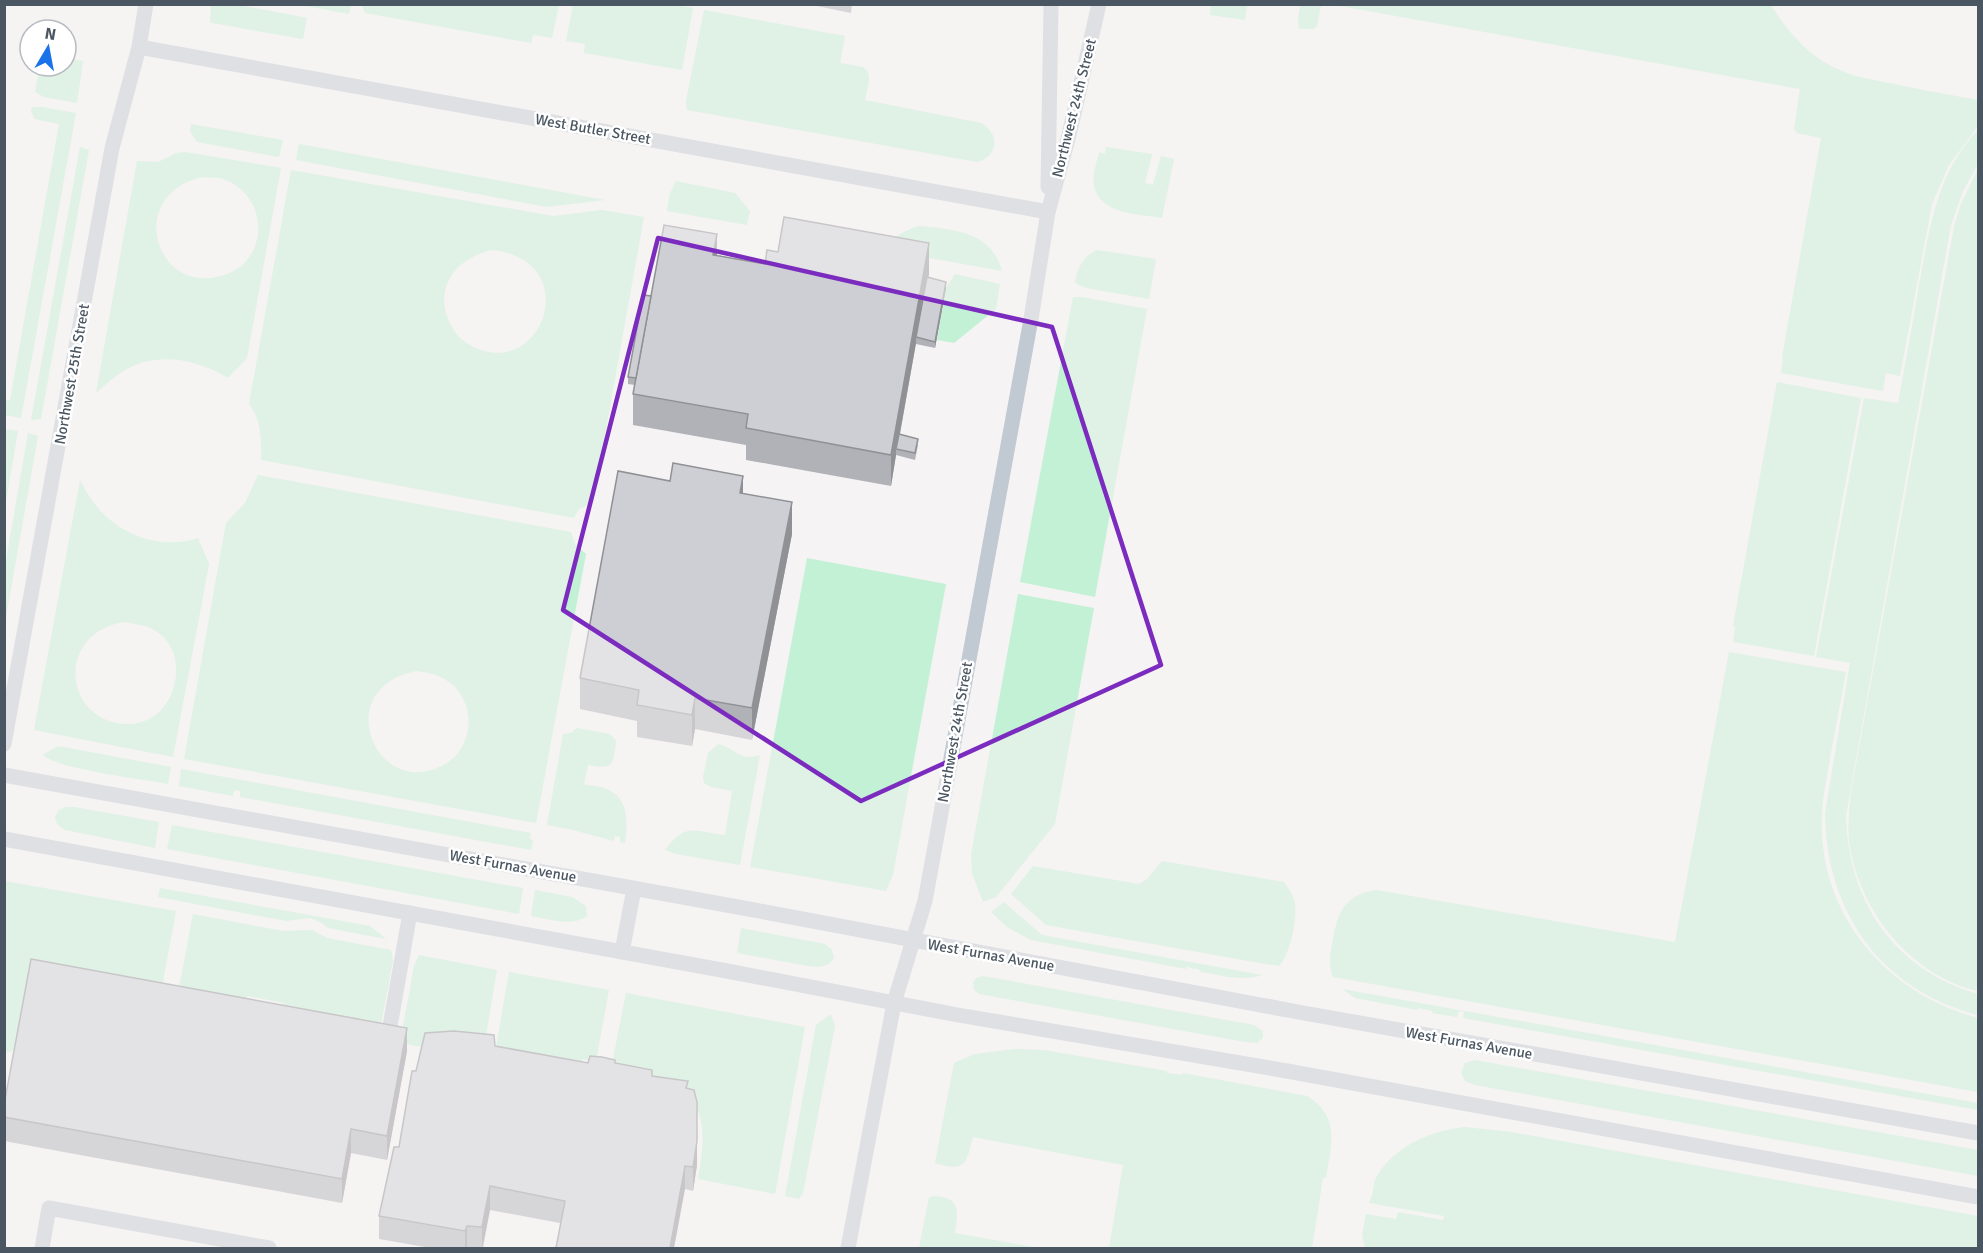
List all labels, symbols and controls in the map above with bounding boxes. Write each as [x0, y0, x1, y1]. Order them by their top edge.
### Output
north arrow [18, 18, 78, 78]
text: N [43, 23, 58, 45]
street label: Northwest 24th Street [1048, 37, 1100, 179]
street label: West Butler Street [534, 110, 652, 148]
street label: Northwest 25th Street [51, 302, 93, 446]
street label: Northwest 24th Street [934, 660, 976, 804]
street label: West Furnas Avenue [448, 846, 578, 886]
street label: West Furnas Avenue [926, 935, 1056, 975]
street label: West Furnas Avenue [1404, 1023, 1534, 1063]

